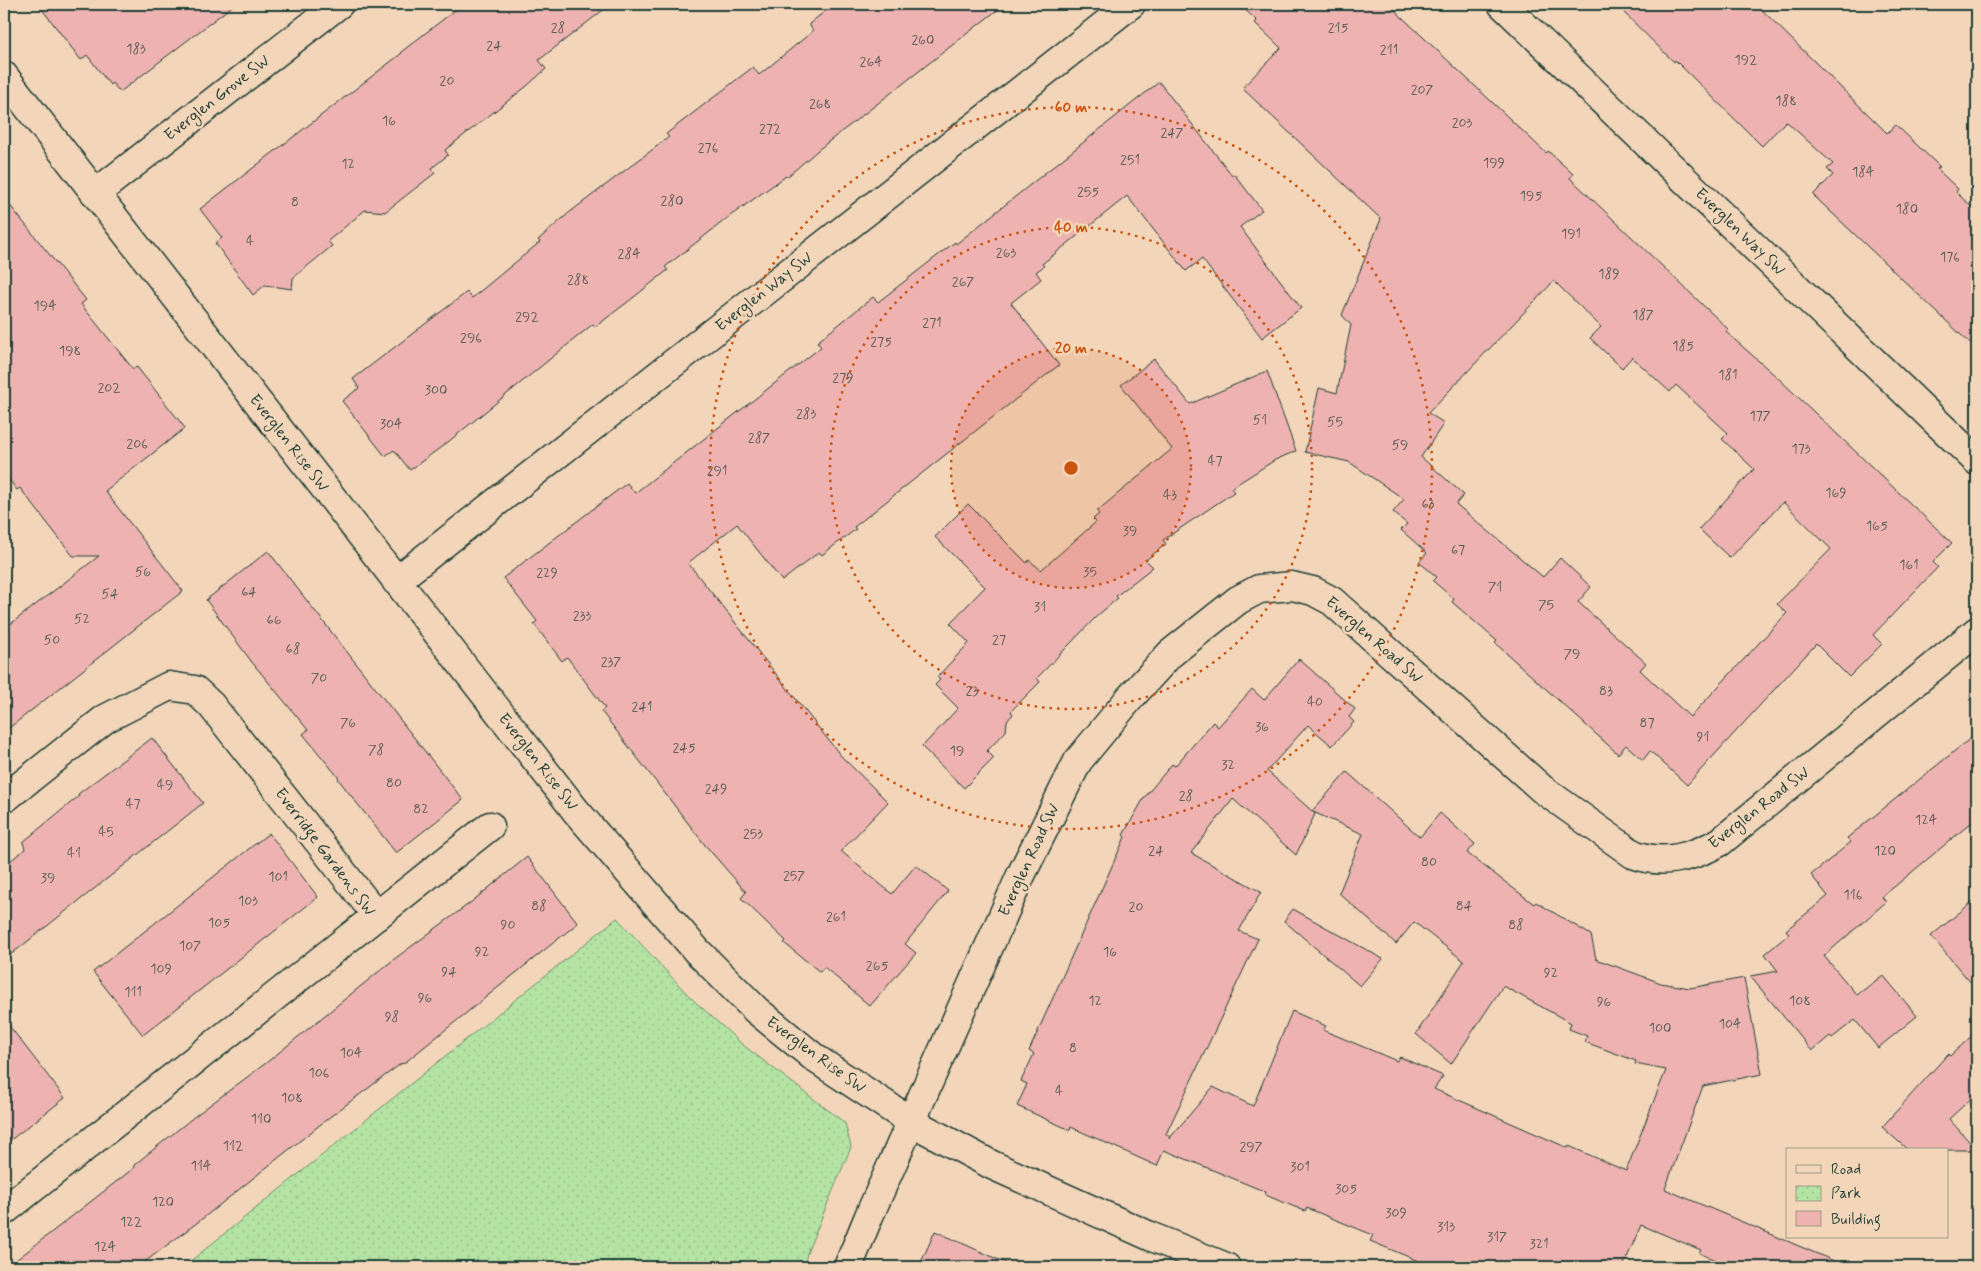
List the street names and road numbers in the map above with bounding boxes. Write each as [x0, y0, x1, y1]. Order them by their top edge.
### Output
street label: Everglen Grove SW [160, 50, 275, 146]
street label: Everglen Way SW [1690, 184, 1790, 281]
street label: Everglen Way SW [711, 247, 817, 337]
street label: Everglen Rise SW [244, 390, 334, 497]
street label: Everglen Road SW [1320, 592, 1427, 689]
street label: Everglen Rise SW [493, 709, 583, 816]
street label: Everglen Road SW [1704, 762, 1814, 855]
street label: Everridge Gardens SW [269, 784, 380, 921]
street label: Everglen Road SW [994, 800, 1065, 920]
street label: Everglen Rise SW [761, 1012, 870, 1099]

